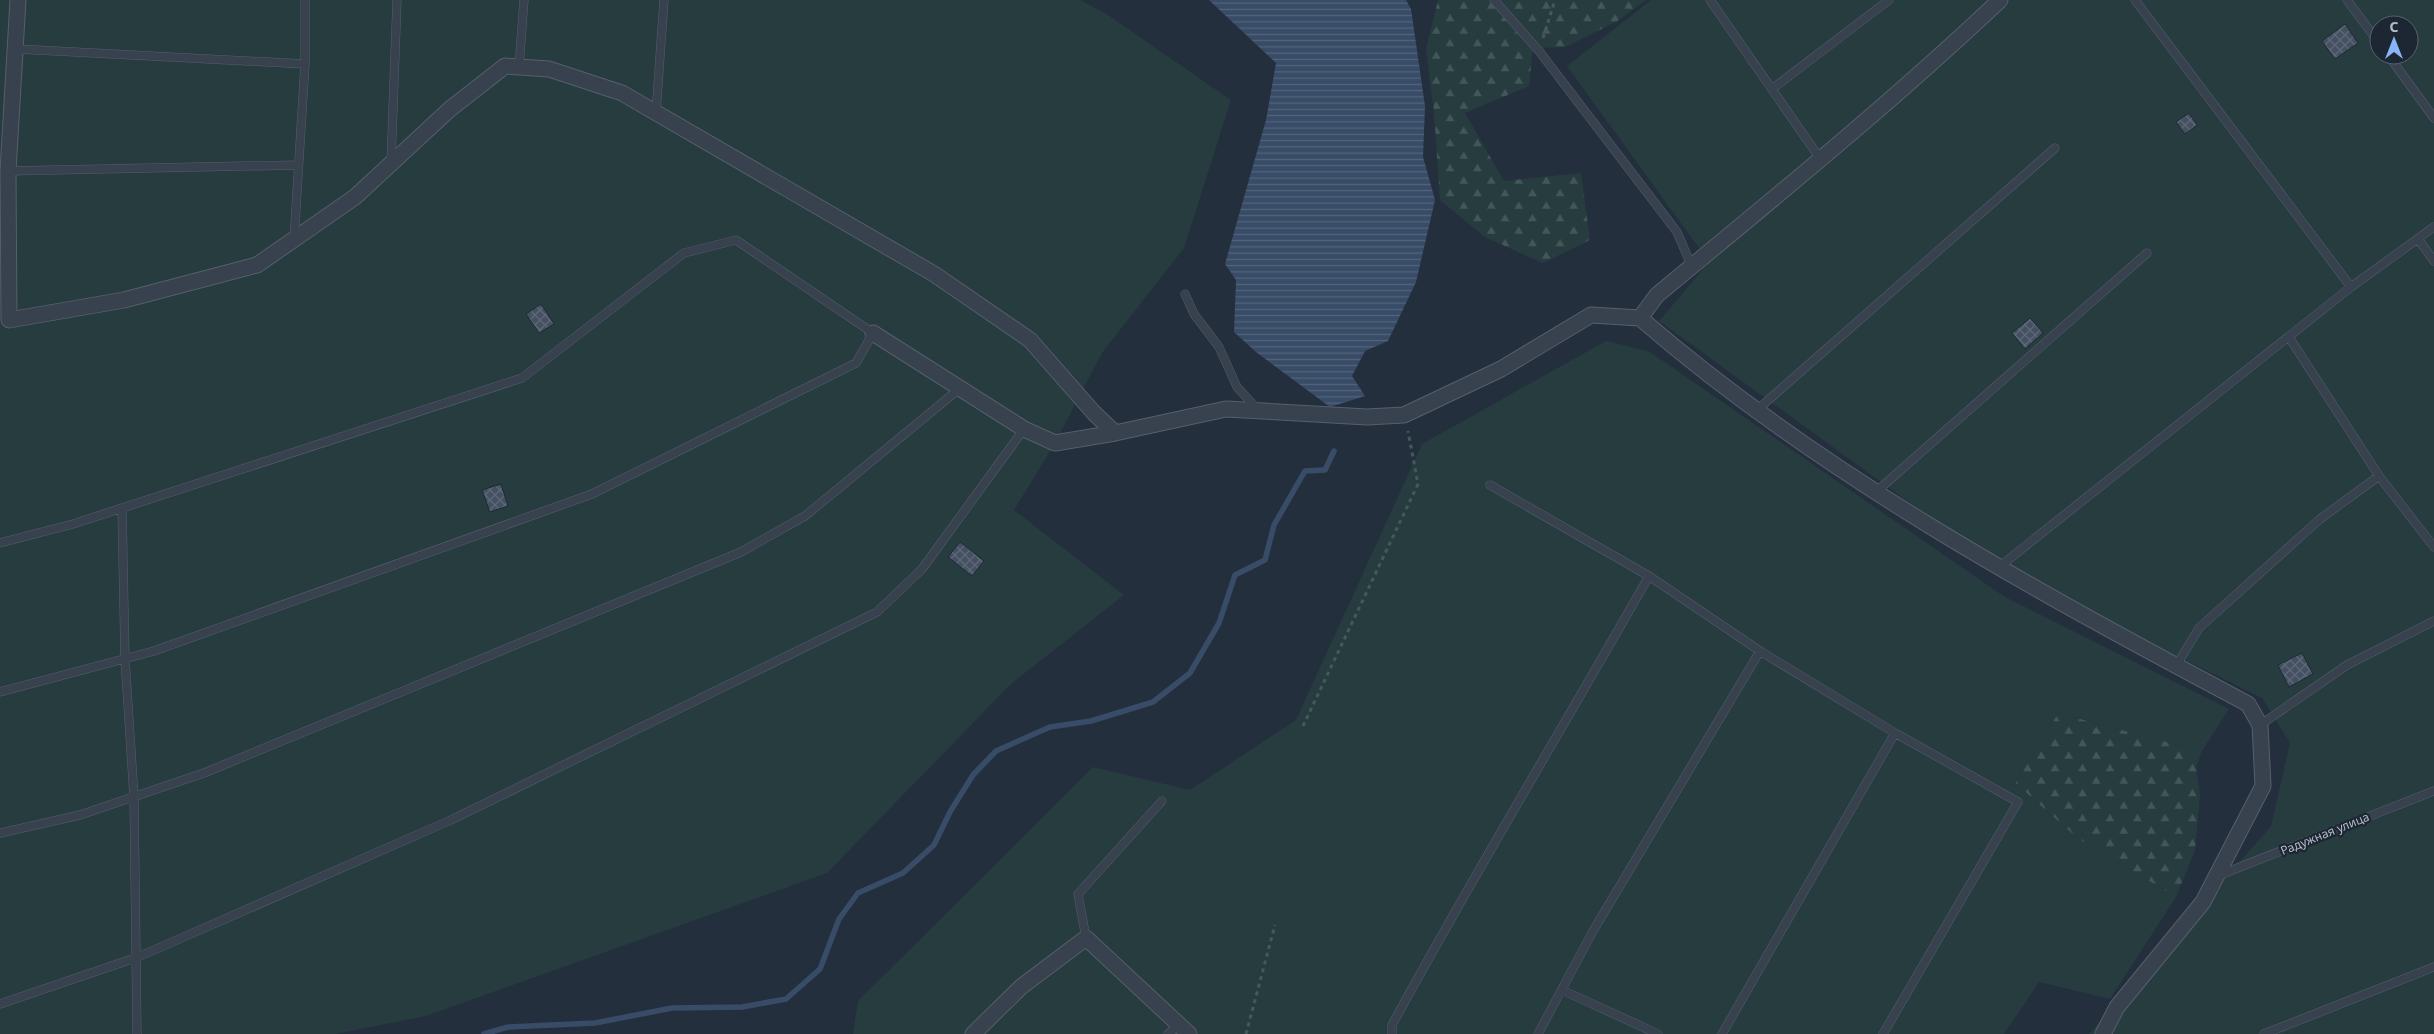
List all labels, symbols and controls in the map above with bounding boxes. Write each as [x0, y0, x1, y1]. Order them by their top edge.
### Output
north arrow [2369, 15, 2419, 65]
text: С [2389, 17, 2399, 36]
street label: Радужная улица [2278, 808, 2372, 859]

